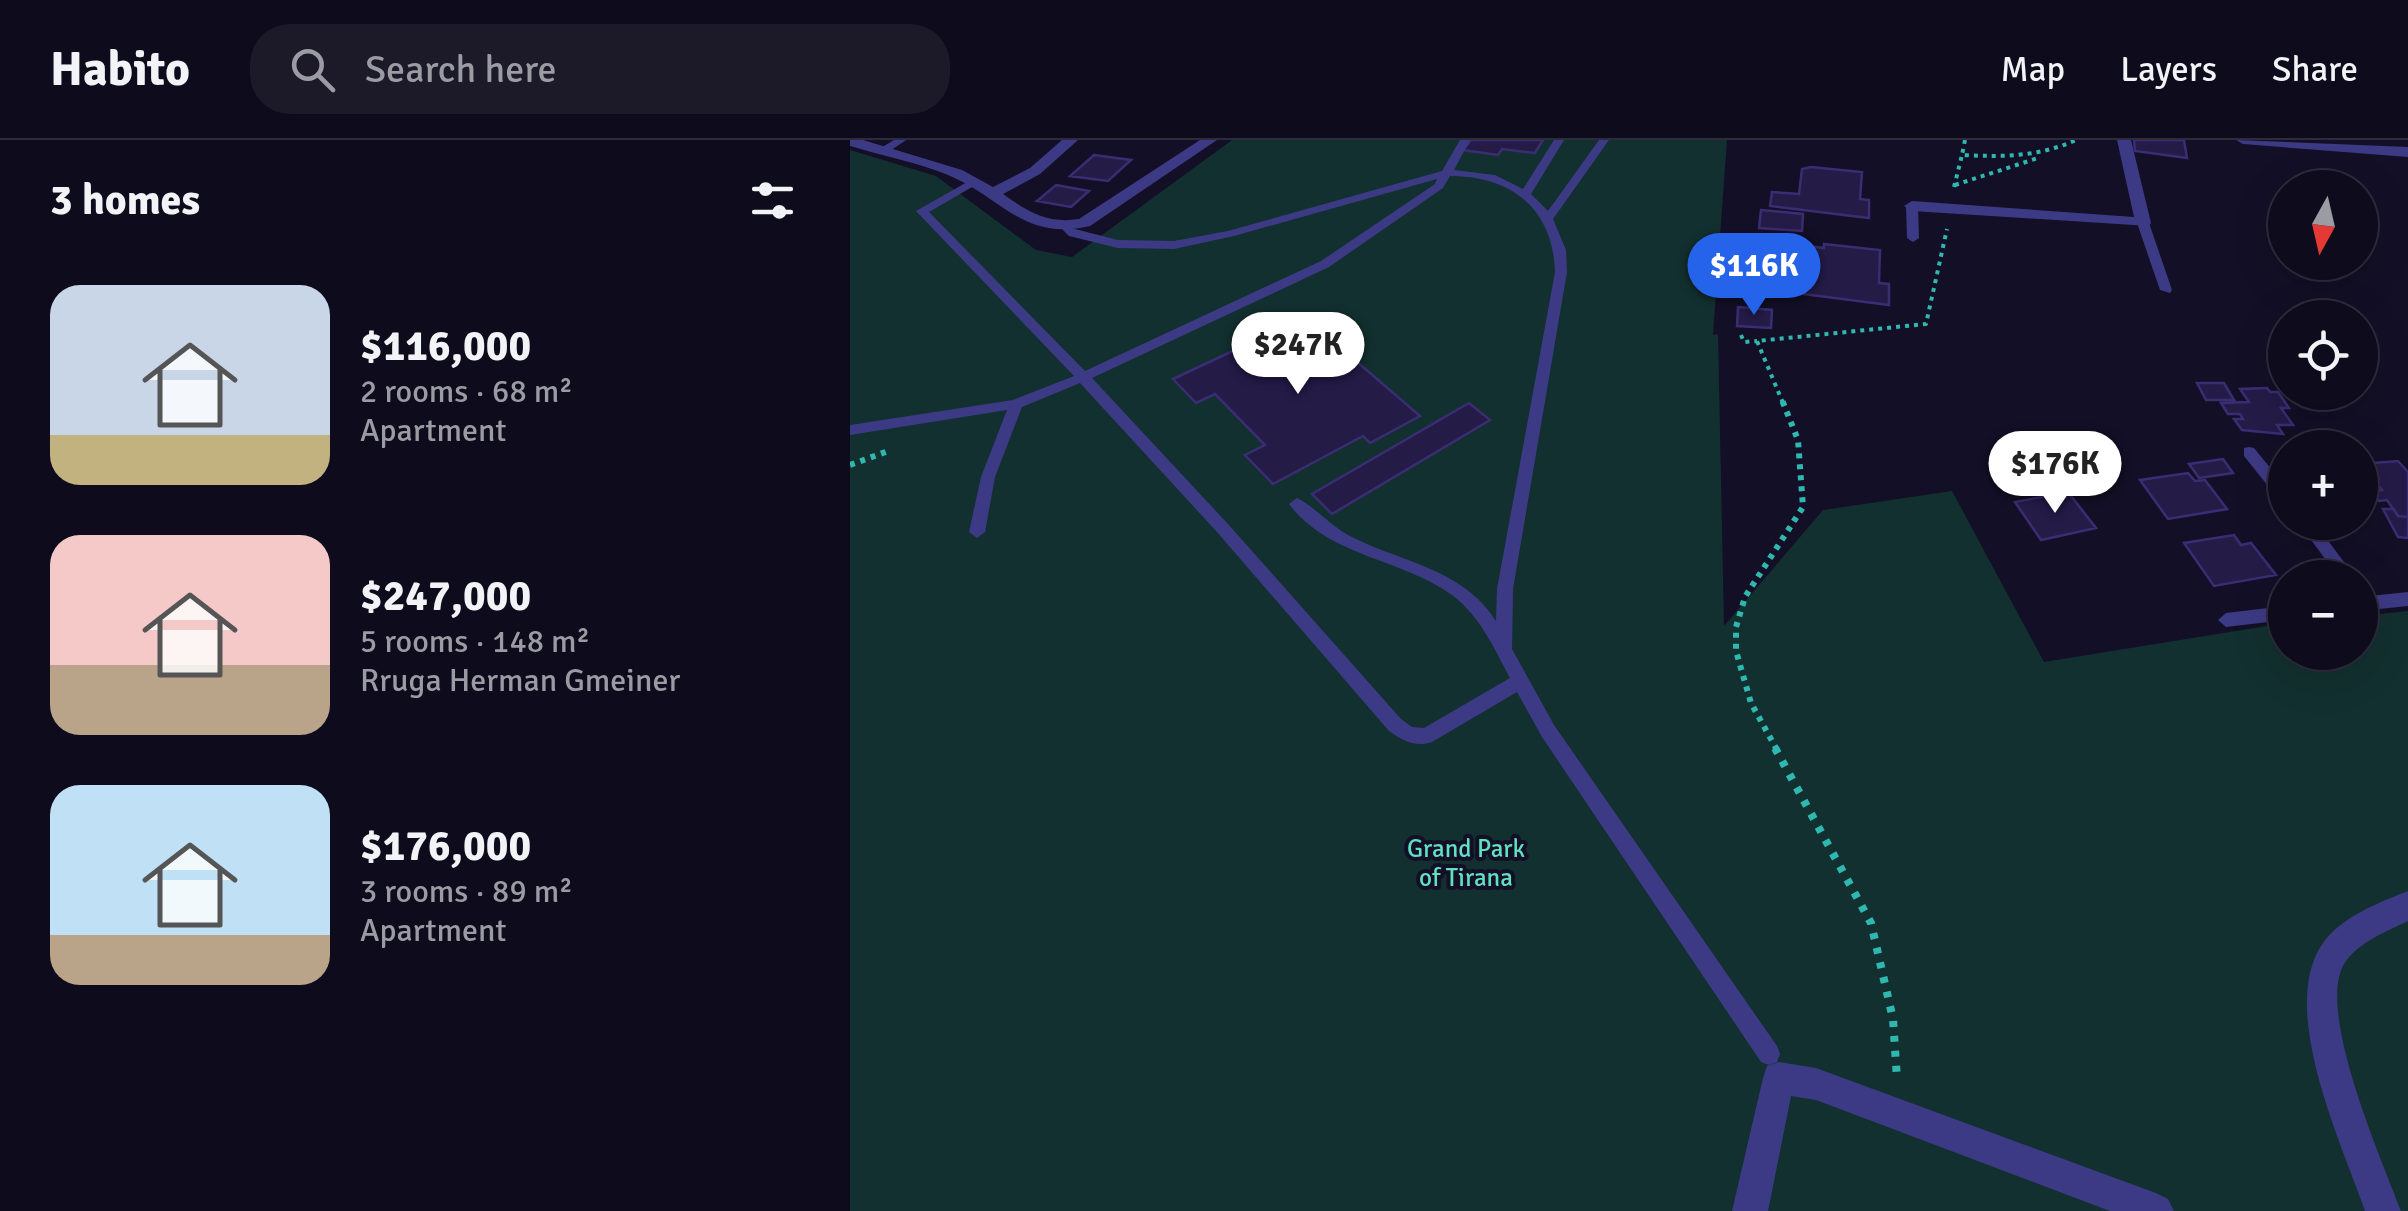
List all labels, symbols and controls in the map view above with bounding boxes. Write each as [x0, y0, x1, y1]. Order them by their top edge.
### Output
search box [250, 24, 950, 114]
text: Habito [50, 40, 190, 99]
icon: search [285, 42, 340, 97]
text: Search here [365, 46, 557, 93]
text: Map [2001, 48, 2065, 91]
text: Layers [2120, 48, 2217, 91]
text: Share [2272, 48, 2358, 91]
north arrow [2268, 170, 2378, 280]
map controls [2268, 170, 2378, 670]
icon: filters [745, 173, 800, 228]
text: 3 homes [50, 175, 200, 226]
pin: $116K [1684, 233, 1824, 318]
text: $116K [1710, 246, 1798, 285]
button: locate [2268, 300, 2378, 410]
pin: $247K [1228, 312, 1368, 397]
text: $116,000 [360, 321, 531, 372]
icon: home [130, 325, 250, 445]
text: $247K [1254, 325, 1342, 364]
text: 2 rooms · 68 m² [360, 372, 573, 411]
text: Apartment [360, 411, 507, 450]
button: + [2268, 430, 2378, 540]
pin: $176K [1985, 431, 2125, 516]
text: $176K [2011, 444, 2099, 483]
button: − [2268, 560, 2378, 670]
text: $247,000 [360, 571, 531, 622]
icon: home [130, 575, 250, 695]
text: 5 rooms · 148 m² [360, 622, 590, 661]
text: Rruga Herman Gmeiner [360, 661, 680, 700]
text: $176,000 [360, 821, 531, 872]
icon: home [130, 825, 250, 945]
park label: Grand Park of Tirana [1407, 833, 1526, 893]
text: 3 rooms · 89 m² [360, 872, 573, 911]
text: Apartment [360, 911, 507, 950]

